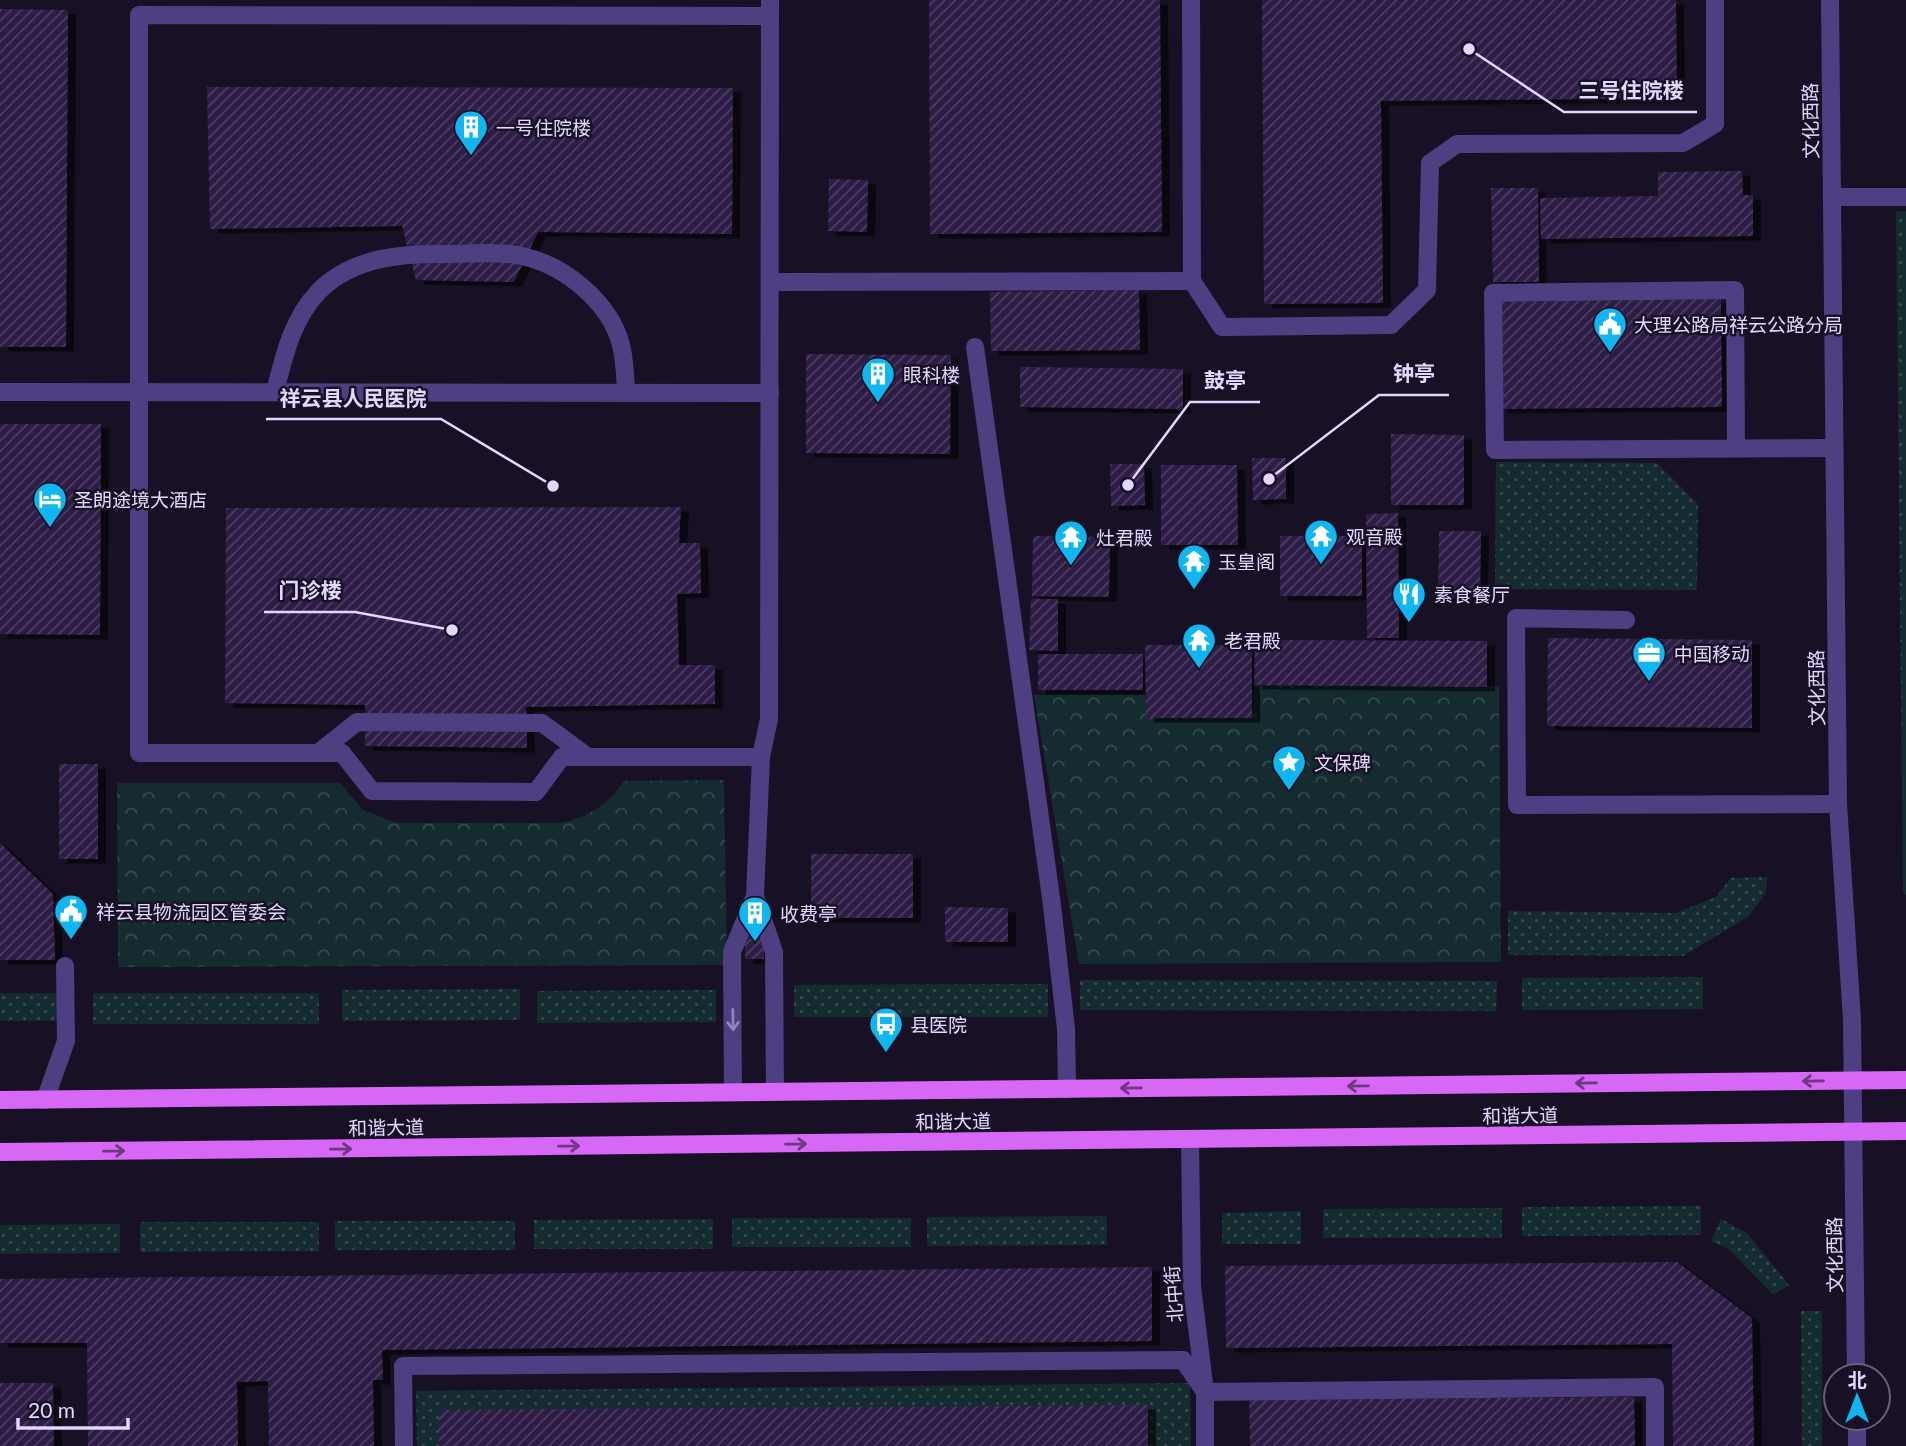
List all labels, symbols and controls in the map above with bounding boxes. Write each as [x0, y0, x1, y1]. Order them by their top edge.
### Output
callout: 三号住院楼 [1564, 70, 1697, 112]
text: 三号住院楼 [1579, 77, 1684, 102]
street label: 文化西路 [1798, 83, 1822, 159]
building icon: 一号住院楼 [452, 108, 490, 157]
place label: 一号住院楼 [496, 116, 591, 139]
public building icon: 大理公路局祥云公路分局 [1591, 305, 1629, 354]
place label: 大理公路局祥云公路分局 [1634, 313, 1843, 336]
callout: 钟亭 [1379, 353, 1449, 395]
building icon: 眼科楼 [859, 355, 897, 404]
callout: 鼓亭 [1190, 360, 1260, 402]
text: 钟亭 [1393, 360, 1435, 385]
place label: 眼科楼 [903, 363, 960, 386]
text: 鼓亭 [1204, 367, 1246, 392]
callout: 祥云县人民医院 [266, 377, 441, 419]
text: 祥云县人民医院 [280, 385, 427, 410]
hotel icon: 圣朗途境大酒店 [31, 480, 69, 529]
place label: 圣朗途境大酒店 [74, 488, 207, 511]
temple icon: 观音殿 [1302, 517, 1340, 566]
temple icon: 灶君殿 [1052, 518, 1090, 567]
place label: 观音殿 [1346, 525, 1403, 548]
place label: 灶君殿 [1096, 526, 1153, 549]
temple icon: 玉皇阁 [1175, 542, 1213, 591]
place label: 玉皇阁 [1218, 550, 1275, 573]
callout: 门诊楼 [264, 570, 355, 612]
restaurant icon: 素食餐厅 [1390, 575, 1428, 624]
text: 门诊楼 [279, 577, 342, 602]
place label: 素食餐厅 [1434, 583, 1510, 606]
temple icon: 老君殿 [1180, 621, 1218, 670]
place label: 老君殿 [1224, 629, 1281, 652]
office icon: 中国移动 [1630, 634, 1668, 683]
place label: 中国移动 [1674, 642, 1750, 665]
street label: 文化西路 [1804, 650, 1828, 726]
place icon: 文保碑 [1270, 743, 1308, 792]
place label: 文保碑 [1314, 751, 1371, 774]
public building icon: 祥云县物流园区管委会 [52, 892, 90, 941]
building icon: 收费亭 [736, 894, 774, 943]
place label: 祥云县物流园区管委会 [96, 900, 286, 923]
place label: 收费亭 [780, 902, 837, 925]
bus stop icon: 县医院 [867, 1005, 905, 1054]
one-way arrow [726, 1008, 740, 1031]
place label: 县医院 [910, 1013, 967, 1036]
one-way arrow [1802, 1074, 1825, 1088]
one-way arrow [1575, 1076, 1598, 1090]
one-way arrow [1347, 1079, 1370, 1092]
one-way arrow [1120, 1081, 1143, 1095]
street label: 和谐大道 [1482, 1103, 1558, 1127]
street label: 和谐大道 [915, 1109, 991, 1133]
street label: 和谐大道 [348, 1115, 424, 1139]
one-way arrow [784, 1137, 807, 1150]
one-way arrow [557, 1139, 580, 1153]
one-way arrow [329, 1142, 352, 1156]
one-way arrow [102, 1144, 125, 1158]
street label: 文化西路 [1822, 1217, 1846, 1293]
street label: 北中街 [1160, 1265, 1186, 1323]
north arrow [1822, 1362, 1892, 1432]
text: 北 [1847, 1368, 1867, 1391]
scale bar [18, 1386, 128, 1430]
text: 20 m [28, 1397, 75, 1422]

